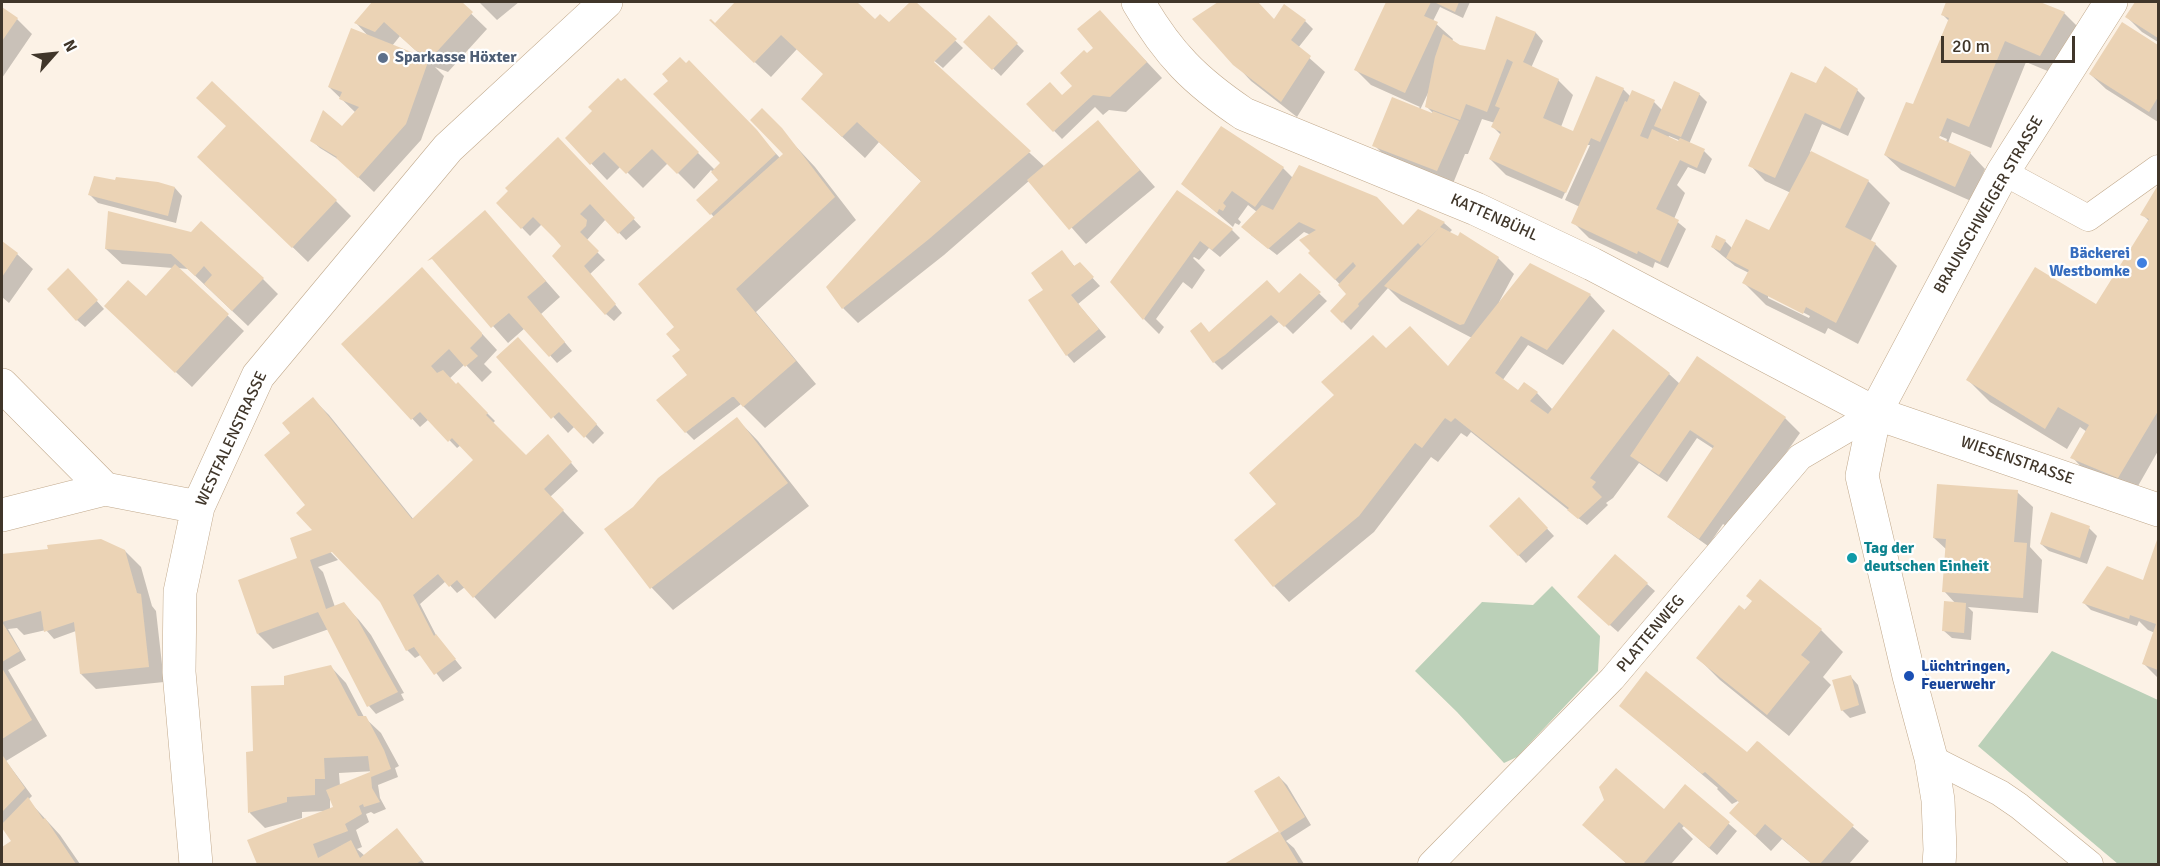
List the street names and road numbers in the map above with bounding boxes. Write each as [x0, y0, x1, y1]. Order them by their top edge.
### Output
street label: BRAUNSCHWEIGER STRASSE [1930, 113, 2048, 297]
street label: KATTENBÜHL [1447, 190, 1541, 246]
street label: WESTFALENSTRASSE [192, 368, 272, 510]
street label: WIESENSTRASSE [1958, 433, 2076, 489]
street label: PLATTENWEG [1613, 591, 1689, 677]

